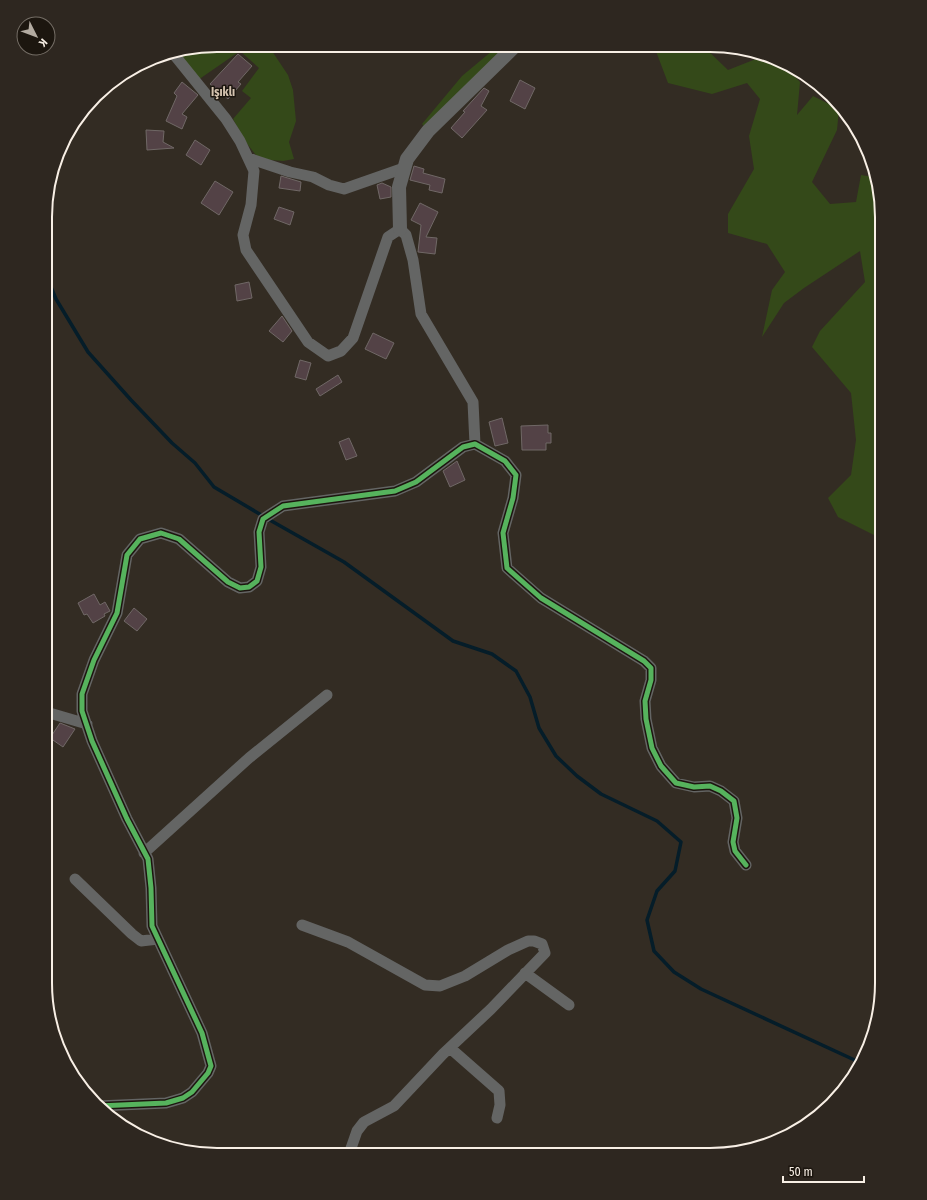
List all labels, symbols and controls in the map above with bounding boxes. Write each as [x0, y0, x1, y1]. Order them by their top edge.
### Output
north arrow [16, 16, 56, 56]
text: K [36, 36, 50, 50]
district label: Işıklı [211, 85, 235, 100]
scale bar [783, 1158, 864, 1184]
text: 50 m [789, 1165, 813, 1179]

